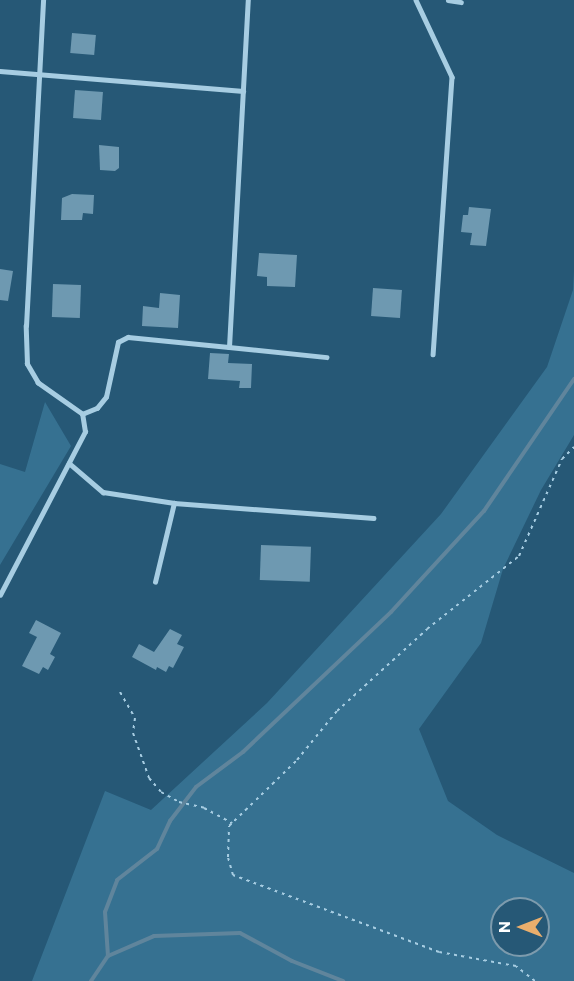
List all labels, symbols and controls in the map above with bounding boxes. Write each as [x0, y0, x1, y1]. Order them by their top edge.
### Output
north arrow [490, 897, 550, 957]
text: N [494, 921, 513, 933]

